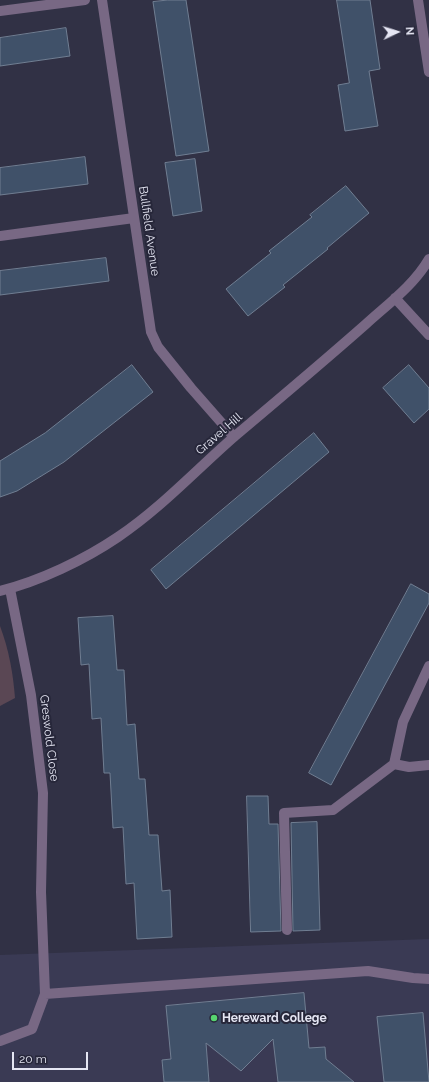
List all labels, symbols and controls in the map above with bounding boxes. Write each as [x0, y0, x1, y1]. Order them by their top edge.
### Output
north arrow [377, 12, 417, 52]
text: N [403, 26, 416, 36]
street label: Bullfield Avenue [136, 185, 162, 277]
street label: Gravel Hill [193, 410, 245, 458]
street label: Greswold Close [37, 694, 61, 782]
place label: Hereward College [222, 1011, 327, 1025]
marker: Hereward College [209, 1013, 219, 1023]
scale bar [14, 1044, 90, 1070]
text: 20 m [19, 1052, 47, 1066]

